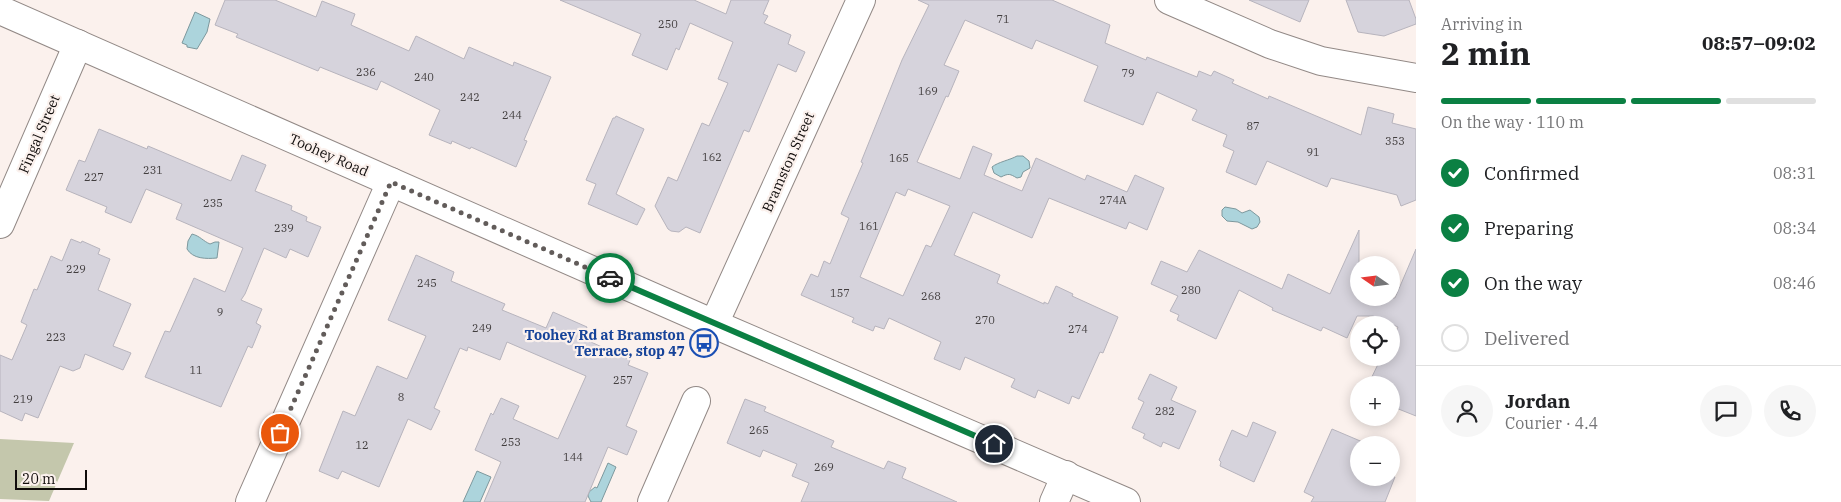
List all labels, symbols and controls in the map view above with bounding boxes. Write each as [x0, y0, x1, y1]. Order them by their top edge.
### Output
house number: 71 [996, 12, 1010, 26]
text: Arriving in [1441, 14, 1523, 34]
house number: 250 [658, 17, 678, 31]
text: 08:57–09:02 [1702, 31, 1816, 55]
text: 2 min [1441, 32, 1531, 74]
house number: 236 [356, 65, 376, 79]
house number: 79 [1121, 66, 1135, 80]
house number: 240 [414, 70, 434, 84]
house number: 169 [918, 84, 938, 98]
house number: 242 [460, 90, 480, 104]
street label: Fingal Street [14, 92, 64, 176]
house number: 244 [502, 108, 522, 122]
street label: Bramston Street [758, 109, 818, 215]
text: On the way · 110 m [1441, 112, 1584, 132]
house number: 87 [1246, 119, 1260, 133]
street label: Toohey Road [287, 130, 372, 181]
house number: 353 [1385, 134, 1405, 148]
house number: 91 [1306, 145, 1320, 159]
house number: 162 [702, 150, 722, 164]
house number: 165 [889, 151, 909, 165]
icon: check [1441, 159, 1469, 187]
text: Confirmed [1484, 161, 1579, 185]
house number: 231 [143, 163, 163, 177]
text: 08:31 [1773, 163, 1816, 183]
house number: 227 [84, 170, 104, 184]
house number: 274A [1099, 193, 1127, 207]
house number: 235 [203, 196, 223, 210]
icon: check [1441, 214, 1469, 242]
text: Preparing [1484, 216, 1573, 240]
text: 08:34 [1773, 218, 1816, 238]
house number: 161 [859, 219, 879, 233]
house number: 239 [274, 221, 294, 235]
courier [585, 253, 635, 303]
north arrow [1350, 256, 1400, 306]
map controls [1350, 256, 1400, 486]
house number: 229 [66, 262, 86, 276]
icon: car [596, 264, 624, 292]
icon: check [1441, 269, 1469, 297]
text: On the way [1484, 271, 1582, 295]
text: 08:46 [1773, 273, 1816, 293]
house number: 245 [417, 276, 437, 290]
house number: 280 [1181, 283, 1201, 297]
house number: 157 [830, 286, 850, 300]
house number: 268 [921, 289, 941, 303]
house number: 9 [217, 305, 223, 319]
house number: 270 [975, 313, 995, 327]
button: locate [1350, 316, 1400, 366]
house number: 249 [472, 321, 492, 335]
house number: 274 [1068, 322, 1088, 336]
place label: Toohey Rd at Bramston Terrace, stop 47 [525, 326, 685, 360]
text: Delivered [1484, 326, 1570, 350]
bus stop icon: Toohey Rd at Bramston Terrace, stop 47 [689, 328, 719, 358]
house number: 223 [46, 330, 66, 344]
house number: 11 [189, 363, 203, 377]
house number: 257 [613, 373, 633, 387]
button: + [1350, 376, 1400, 426]
button: person [1441, 385, 1493, 437]
button: chat [1700, 385, 1752, 437]
button: phone [1764, 385, 1816, 437]
text: Jordan [1505, 389, 1570, 413]
house number: 8 [398, 390, 404, 404]
house number: 219 [13, 392, 33, 406]
house number: 282 [1155, 404, 1175, 418]
pin [259, 412, 301, 454]
text: Courier · 4.4 [1505, 413, 1598, 433]
icon: bag [266, 419, 294, 447]
house number: 265 [749, 423, 769, 437]
pin [973, 423, 1015, 465]
icon: home [980, 430, 1008, 458]
house number: 253 [501, 435, 521, 449]
button: − [1350, 436, 1400, 486]
house number: 12 [355, 438, 369, 452]
house number: 144 [563, 450, 583, 464]
house number: 269 [814, 460, 834, 474]
scale bar [15, 467, 88, 490]
text: 20 m [22, 470, 55, 488]

